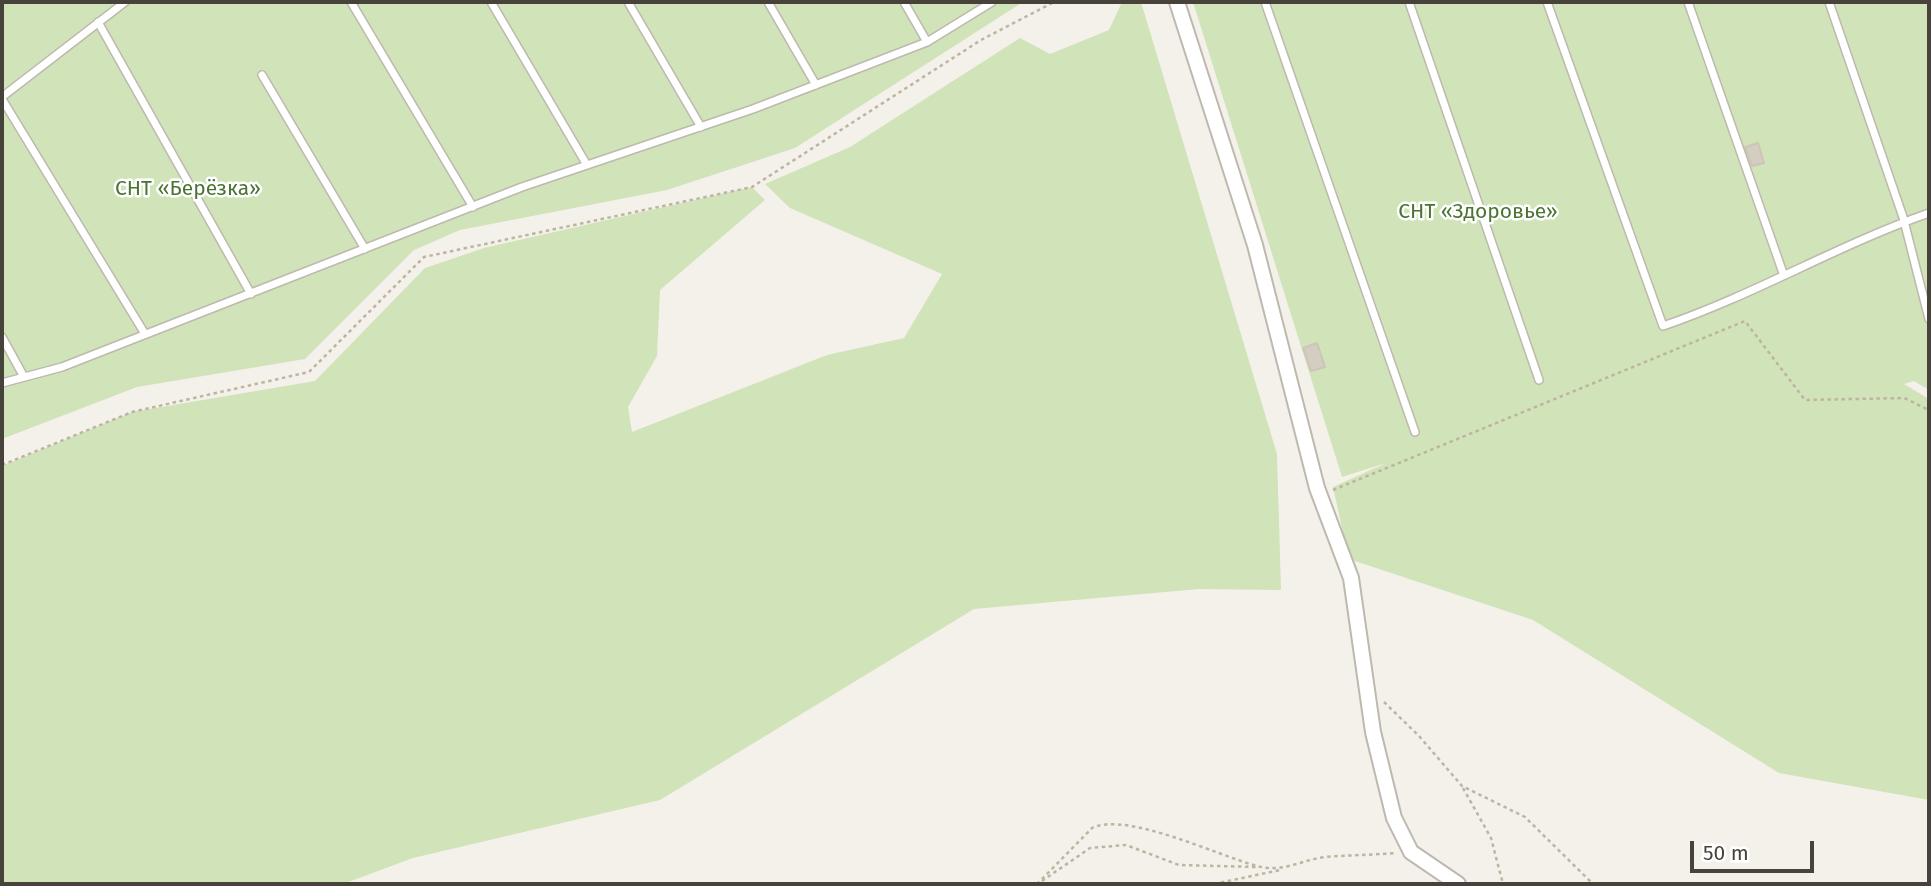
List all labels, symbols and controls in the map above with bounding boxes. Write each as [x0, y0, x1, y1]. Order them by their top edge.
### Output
park label: СНТ «Берёзка» [115, 176, 261, 202]
park label: СНТ «Здоровье» [1398, 199, 1558, 225]
scale bar [1693, 826, 1817, 870]
text: 50 m [1703, 840, 1749, 866]

